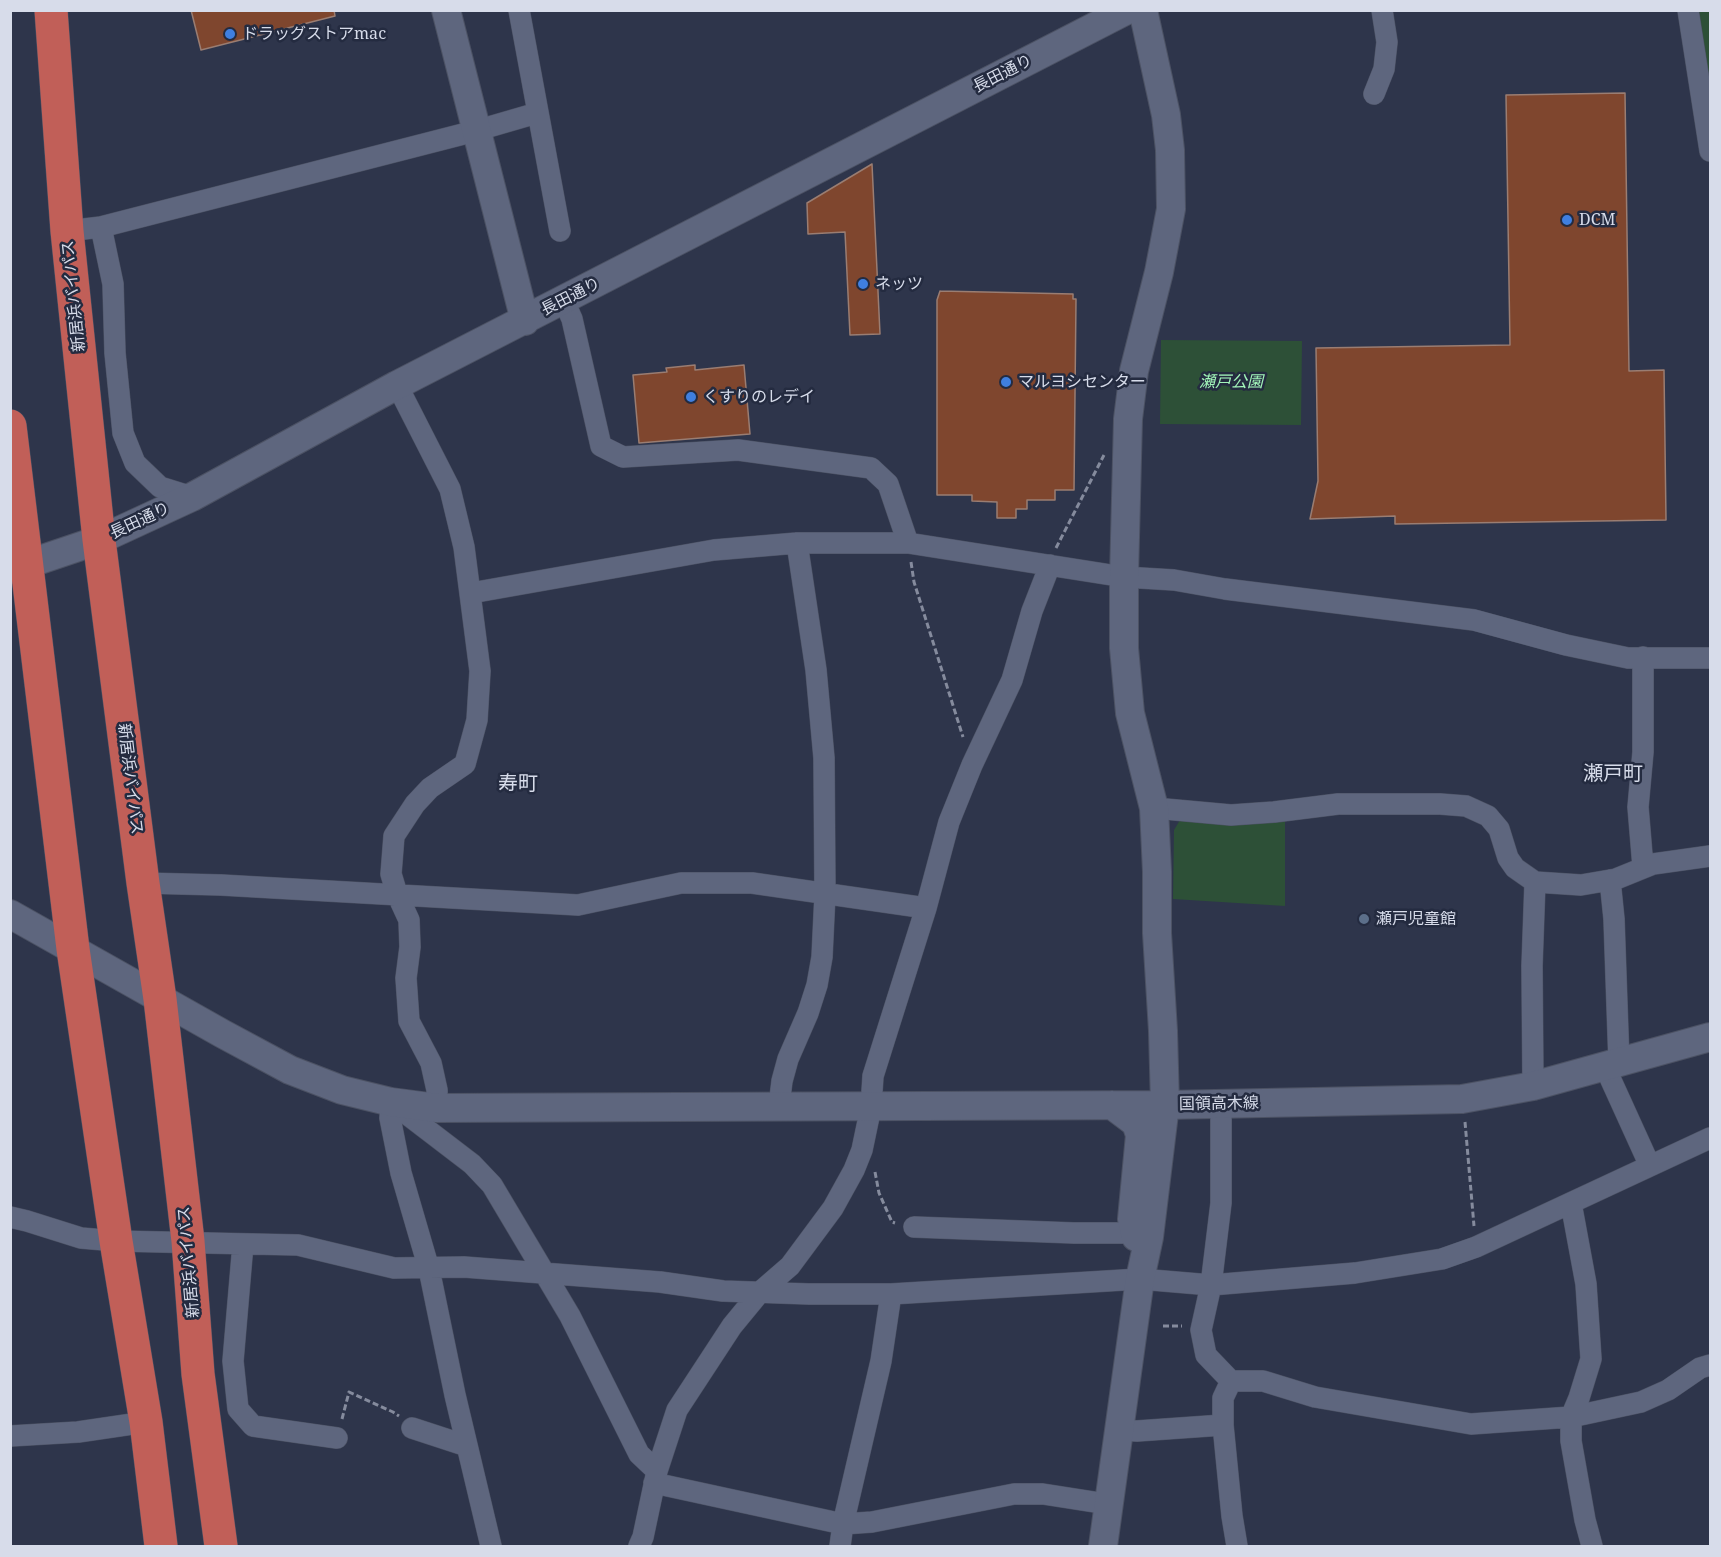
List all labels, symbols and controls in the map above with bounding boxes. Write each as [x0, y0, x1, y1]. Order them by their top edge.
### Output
place label: ドラッグストアmac [242, 24, 386, 44]
marker: ドラッグストアmac [223, 27, 237, 41]
street label: 長田通り [970, 51, 1036, 97]
place label: DCM [1579, 210, 1615, 230]
marker: DCM [1560, 213, 1574, 227]
street label: 新居浜バイパス [59, 239, 89, 353]
street label: 長田通り [538, 274, 604, 320]
place label: ネッツ [875, 274, 923, 294]
marker: ネッツ [856, 277, 870, 291]
place label: マルヨシセンター [1018, 372, 1146, 392]
park label: 瀬戸公園 [1199, 372, 1263, 392]
marker: マルヨシセンター [999, 375, 1013, 389]
place label: くすりのレデイ [703, 387, 815, 407]
marker: くすりのレデイ [684, 390, 698, 404]
street label: 長田通り [107, 499, 173, 543]
street label: 新居浜バイパス [114, 722, 146, 836]
district label: 瀬戸町 [1583, 762, 1643, 786]
district label: 寿町 [498, 772, 538, 796]
place label: 瀬戸児童館 [1376, 909, 1456, 929]
marker: 瀬戸児童館 [1357, 912, 1371, 926]
street label: 国領高木線 [1179, 1094, 1259, 1114]
street label: 新居浜バイパス [175, 1205, 203, 1319]

